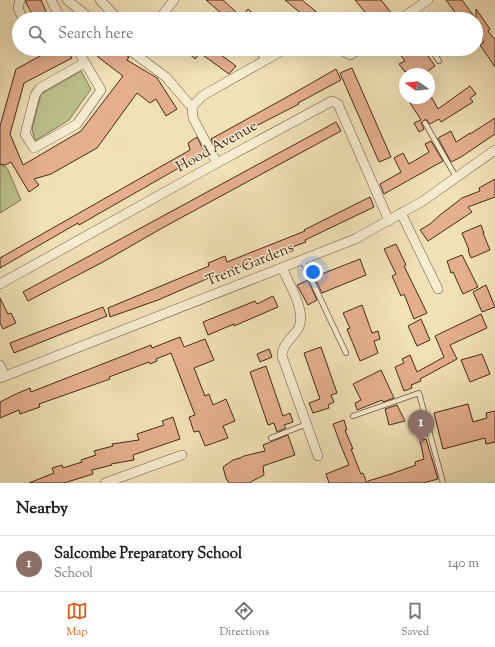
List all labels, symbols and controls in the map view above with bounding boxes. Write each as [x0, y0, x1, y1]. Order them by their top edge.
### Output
search box [12, 12, 483, 56]
icon: search [26, 23, 48, 45]
text: Search here [58, 24, 133, 45]
north arrow [399, 68, 435, 104]
street label: Hood Avenue [173, 116, 261, 178]
street label: Trent Gardens [203, 238, 297, 292]
your location [303, 262, 323, 282]
pin: 1 [408, 410, 434, 443]
text: Nearby [16, 497, 68, 521]
text: Salcombe Preparatory School [54, 544, 242, 565]
text: 1 [27, 555, 31, 573]
text: 140 m [448, 555, 479, 573]
text: School [54, 565, 93, 583]
tab: Map [66, 600, 88, 640]
tab: Directions [220, 600, 269, 640]
tab: Saved [401, 600, 429, 640]

